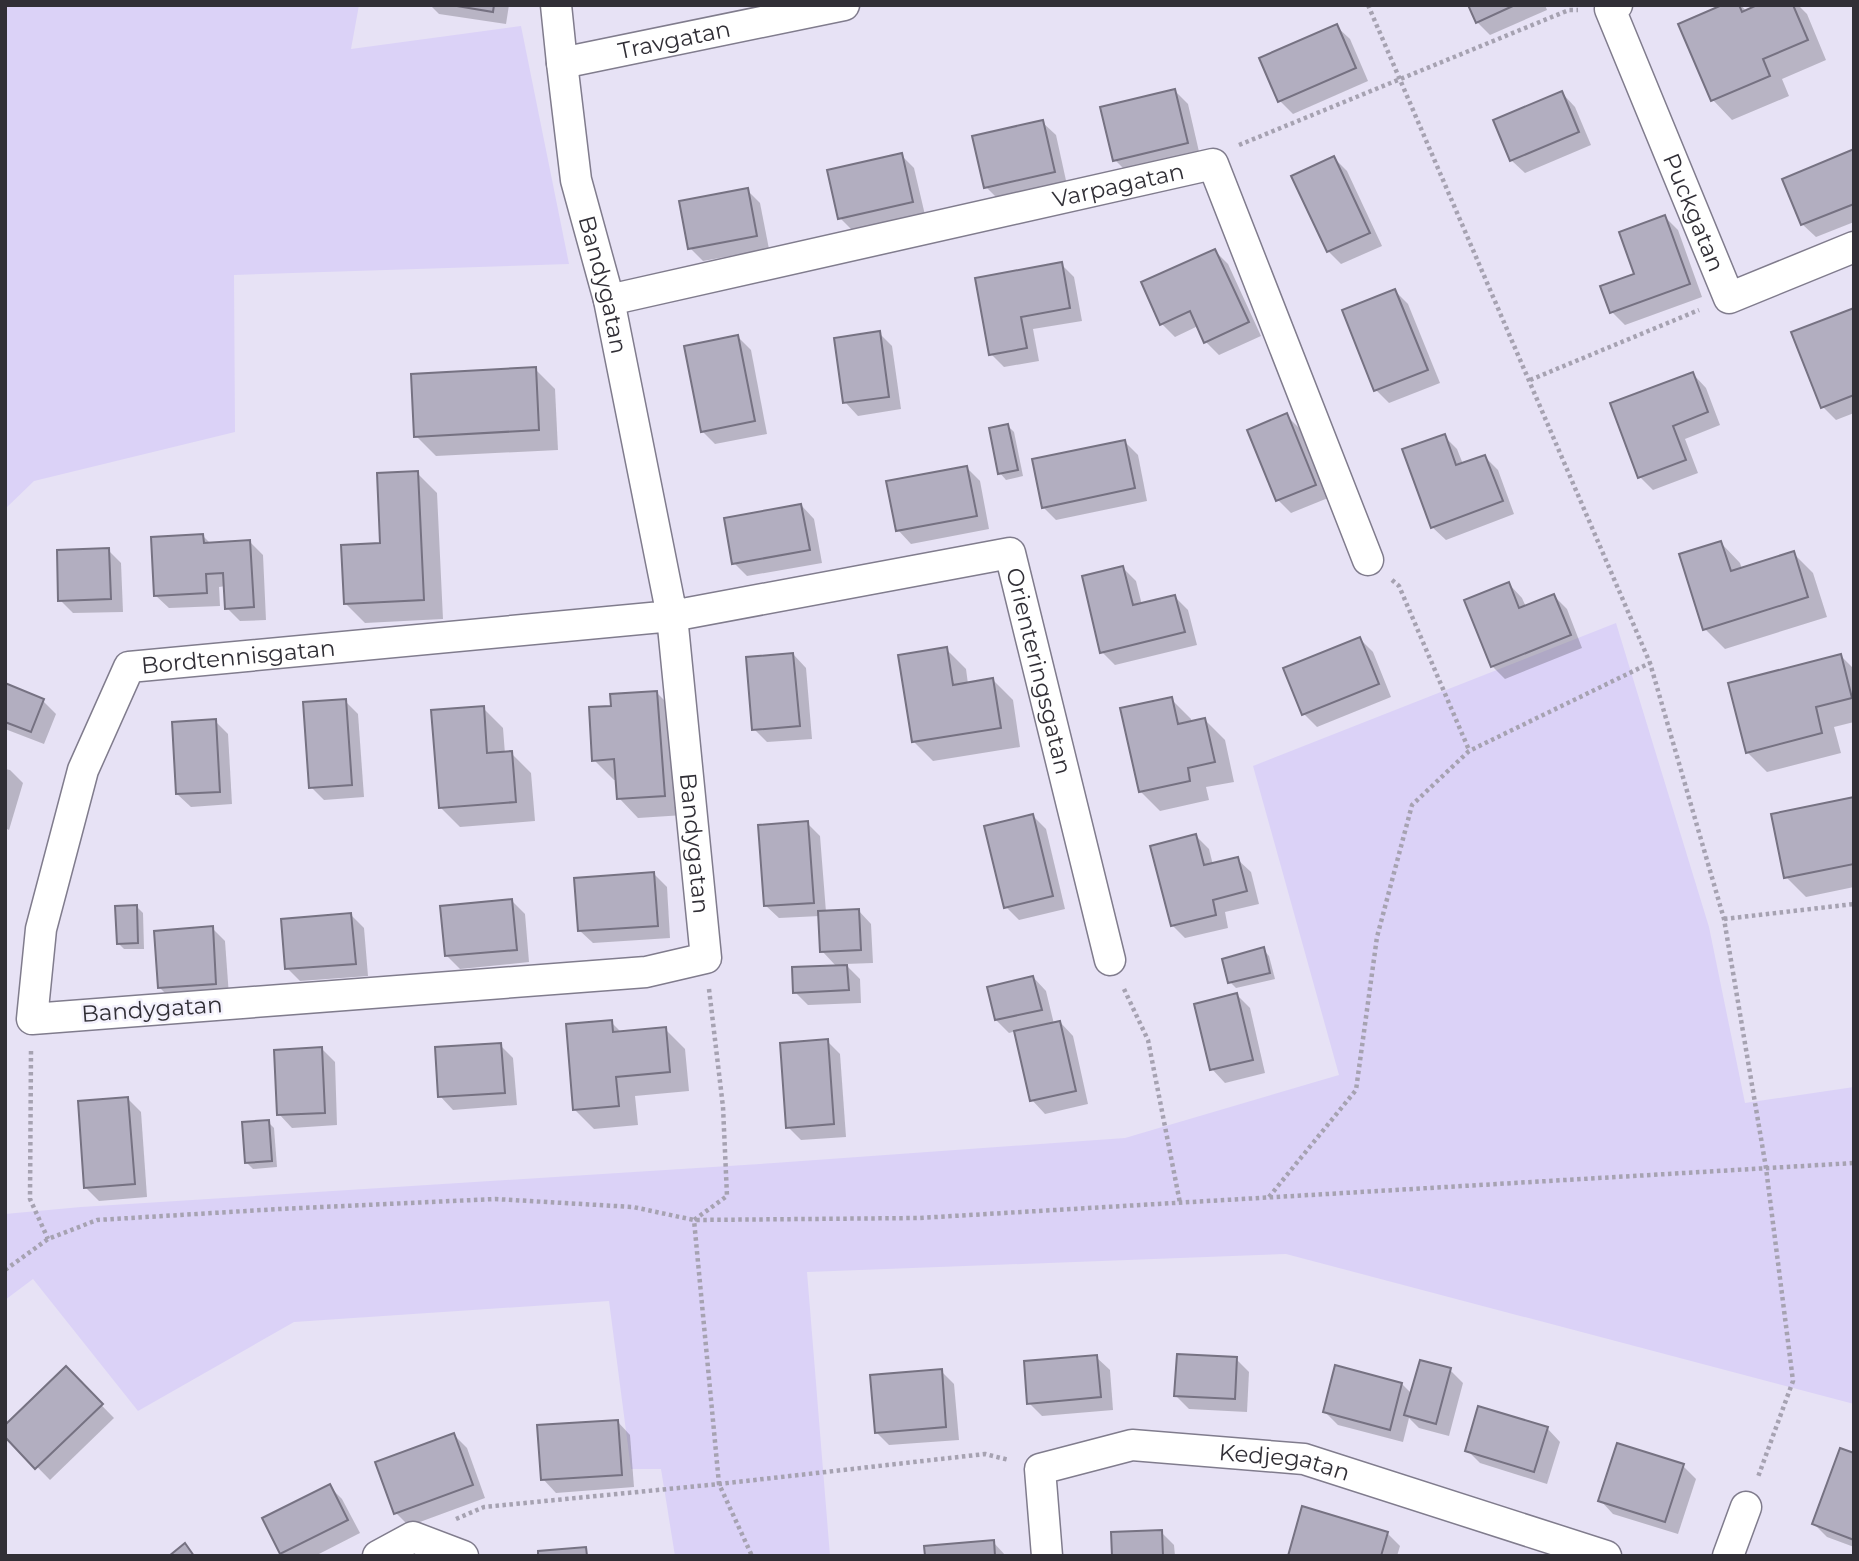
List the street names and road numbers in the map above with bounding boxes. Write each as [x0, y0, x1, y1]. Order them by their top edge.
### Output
street label: Travgatan [616, 15, 733, 65]
street label: Puckgatan [1657, 149, 1731, 276]
street label: Varpagatan [1050, 157, 1187, 214]
street label: Bandygatan [572, 212, 633, 356]
street label: Orienteringsgatan [1000, 565, 1078, 777]
street label: Bordtennisgatan [140, 634, 337, 680]
street label: Bandygatan [674, 772, 716, 915]
street label: Bandygatan [80, 990, 224, 1028]
street label: Kedjegatan [1218, 1438, 1354, 1487]

